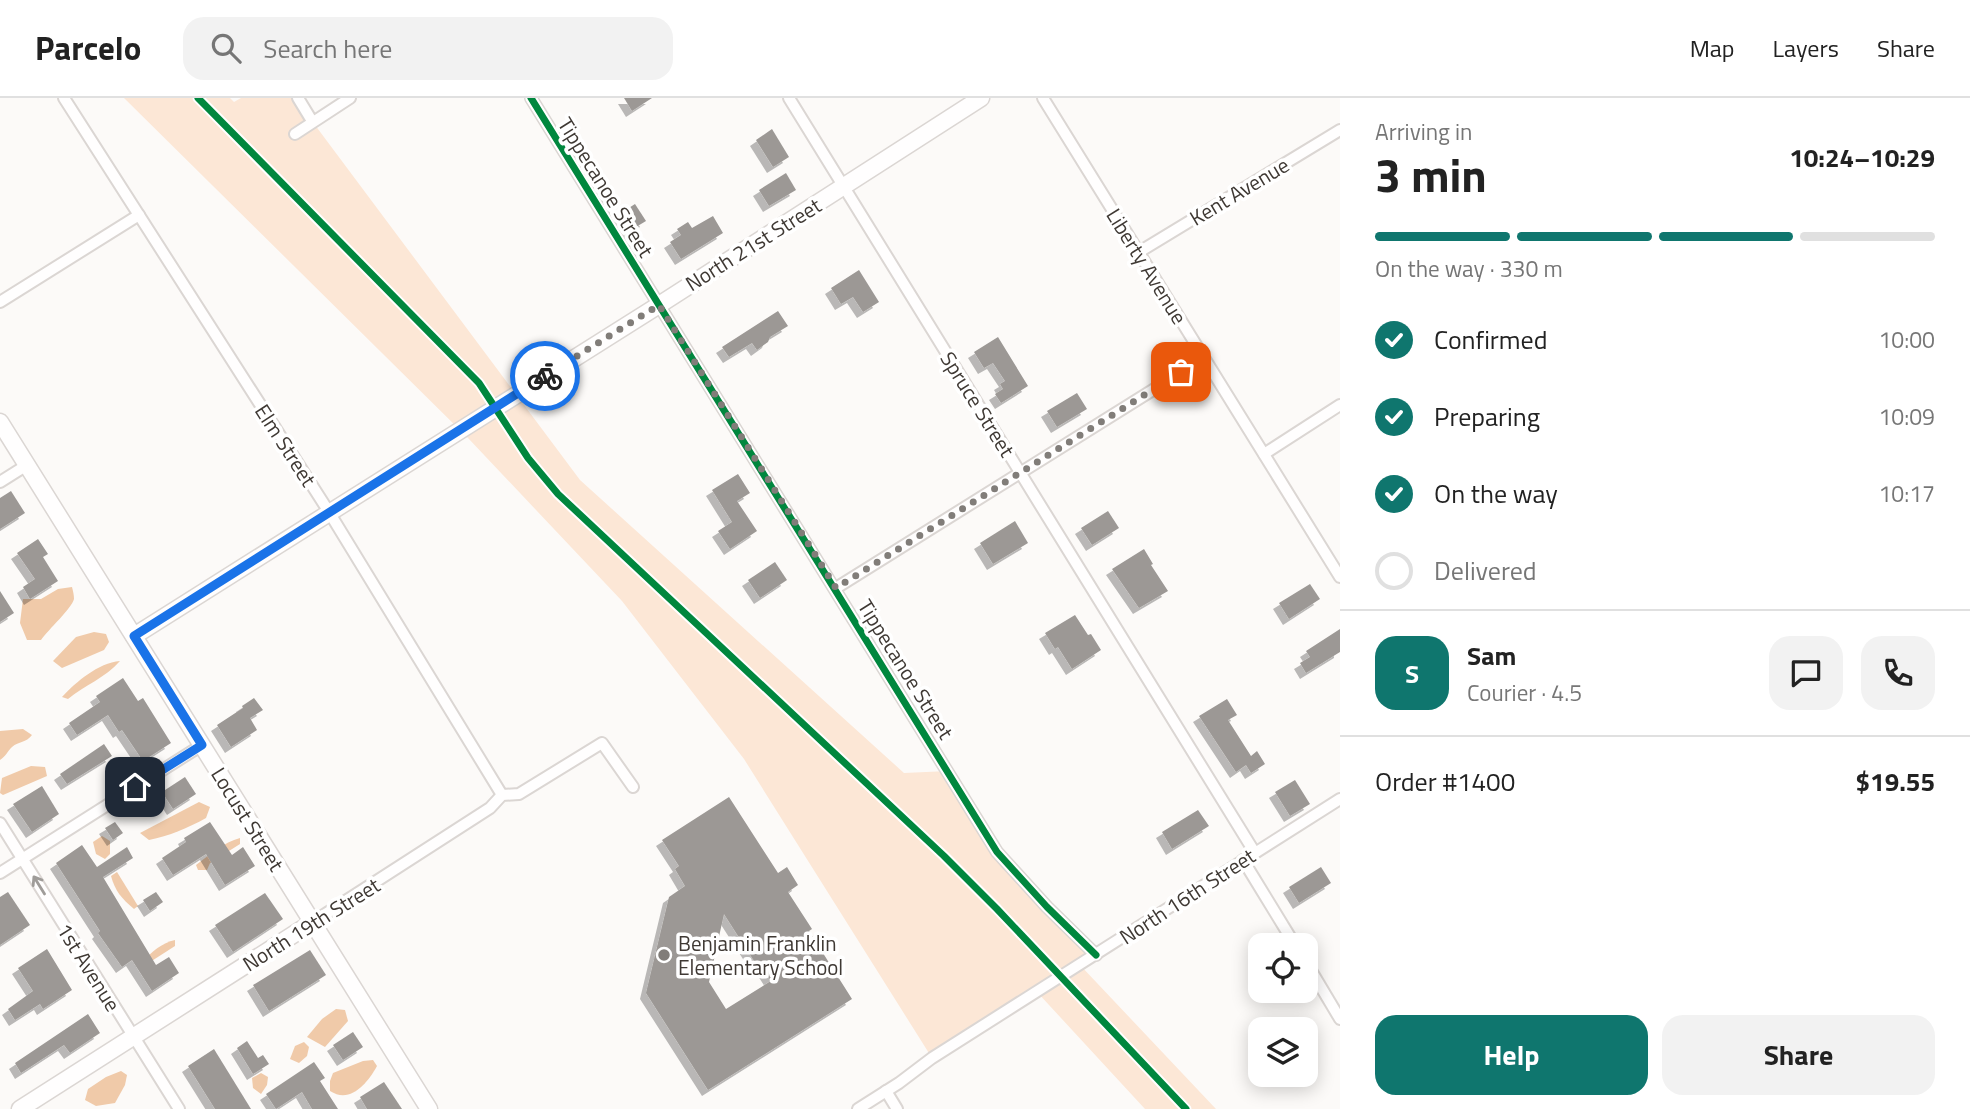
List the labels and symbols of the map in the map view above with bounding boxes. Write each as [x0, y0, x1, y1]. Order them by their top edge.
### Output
street label: Tippecanoe Street [550, 111, 662, 264]
street label: Kent Avenue [1183, 149, 1295, 233]
street label: North 21st Street [679, 189, 828, 299]
street label: Liberty Avenue [1099, 202, 1195, 330]
courier [510, 341, 580, 411]
pin [1151, 342, 1211, 402]
street label: Spruce Street [933, 345, 1023, 464]
street label: Elm Street [247, 397, 325, 493]
street label: Tippecanoe Street [850, 593, 962, 746]
pin [105, 757, 165, 817]
street label: Locust Street [203, 761, 293, 878]
street label: North 16th Street [1113, 840, 1262, 952]
street label: North 19th Street [236, 869, 386, 979]
one-way arrow [31, 876, 45, 896]
street label: 1st Avenue [49, 916, 129, 1018]
place label: Benjamin Franklin Elementary School [678, 927, 843, 983]
marker: Benjamin Franklin Elementary School [656, 947, 672, 963]

